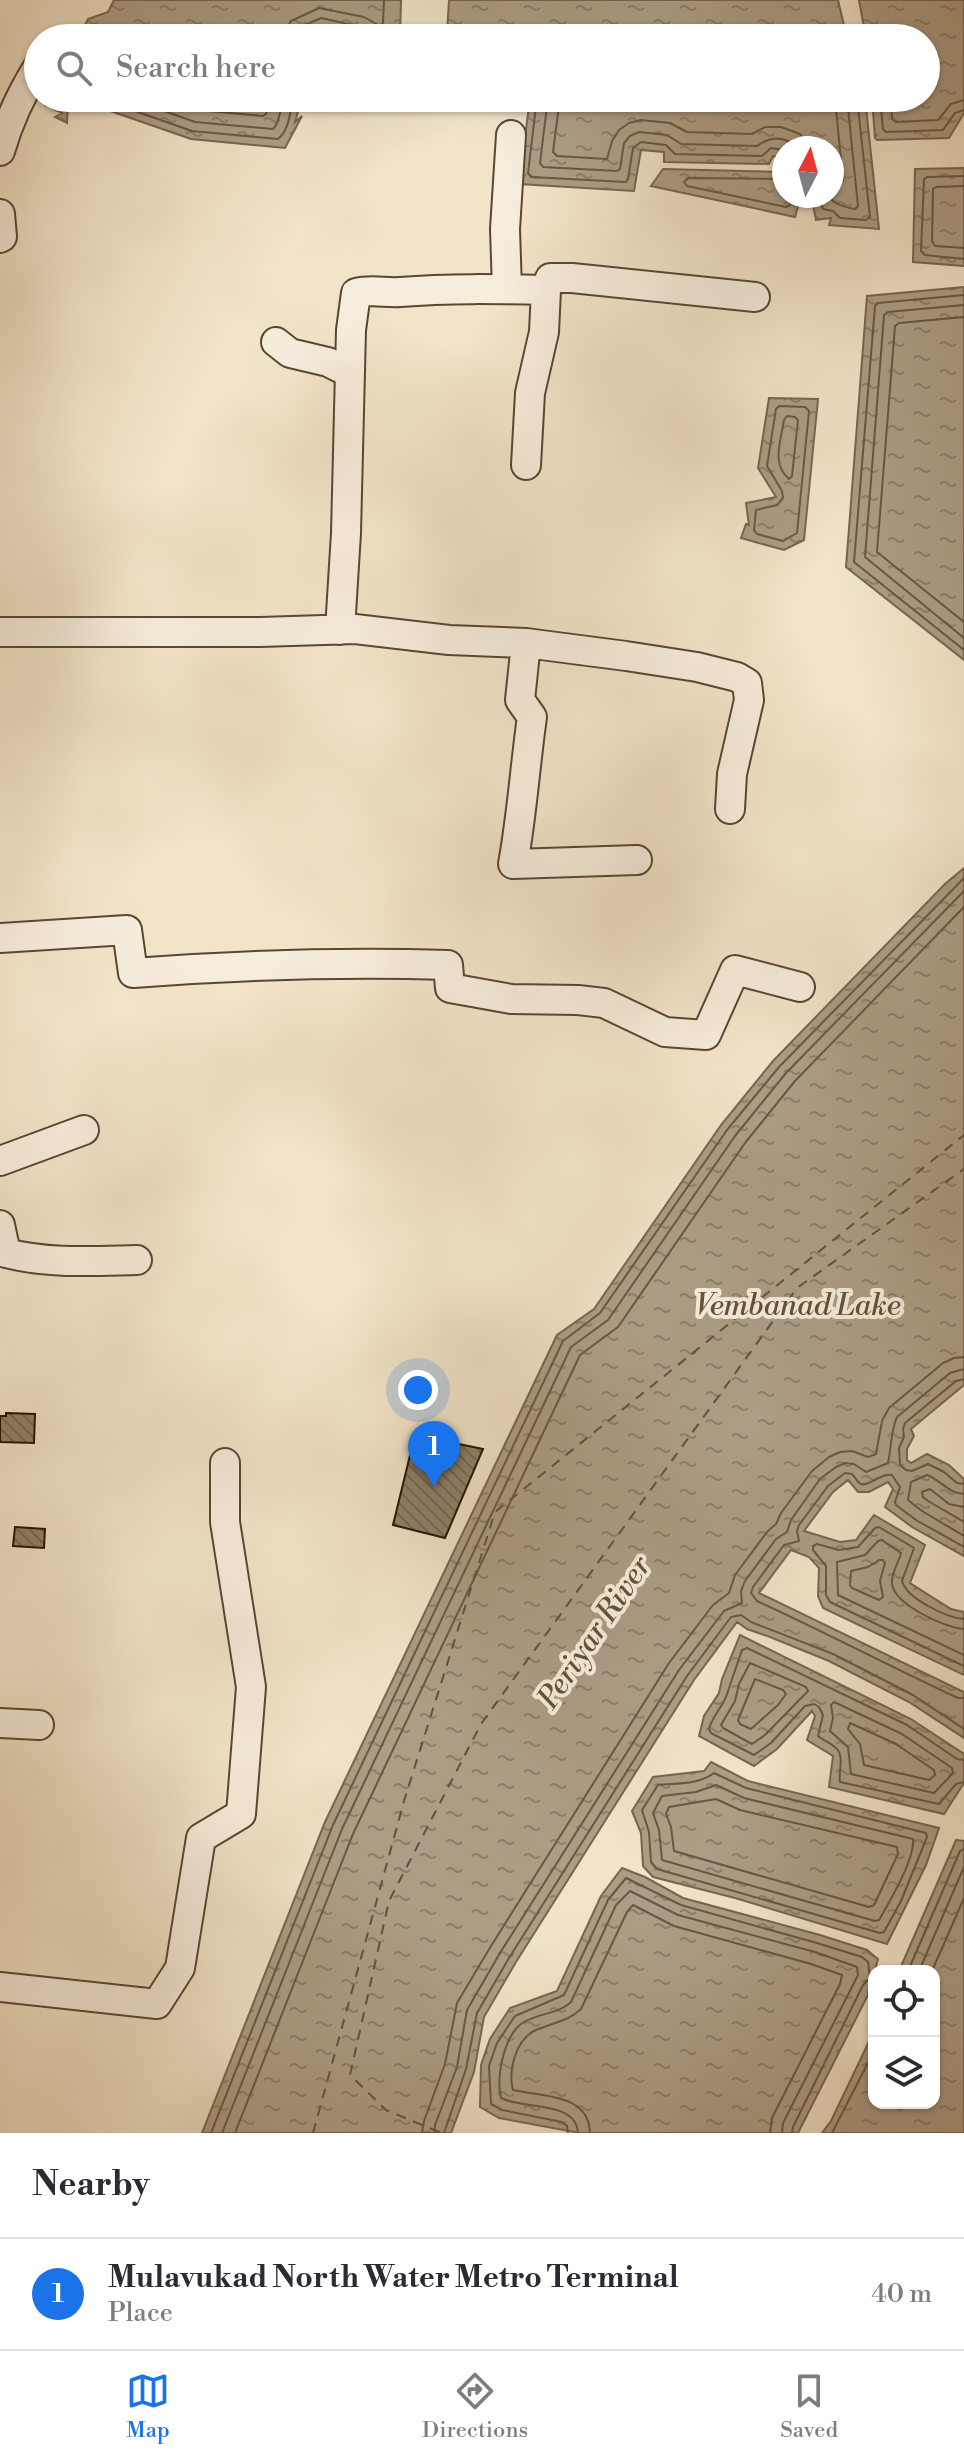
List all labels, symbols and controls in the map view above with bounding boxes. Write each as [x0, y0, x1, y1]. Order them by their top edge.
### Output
search box [24, 24, 940, 112]
icon: search [52, 46, 96, 90]
text: Search here [116, 49, 276, 87]
north arrow [772, 136, 844, 208]
water label: Vembanad Lake [695, 1287, 901, 1325]
your location [398, 1370, 438, 1410]
pin: 1 [408, 1421, 460, 1487]
water label: Periyar River [529, 1548, 660, 1717]
map controls [868, 1965, 940, 2109]
button: locate [868, 1965, 940, 2037]
button: layers [868, 2037, 940, 2109]
text: Nearby [32, 2164, 150, 2206]
text: Mulavukad North Water Metro Terminal [108, 2259, 679, 2297]
text: 1 [52, 2278, 64, 2310]
text: 40 m [871, 2278, 932, 2310]
text: Place [108, 2297, 173, 2329]
tab: Map [126, 2369, 170, 2444]
tab: Directions [422, 2369, 528, 2444]
tab: Saved [780, 2369, 838, 2444]

